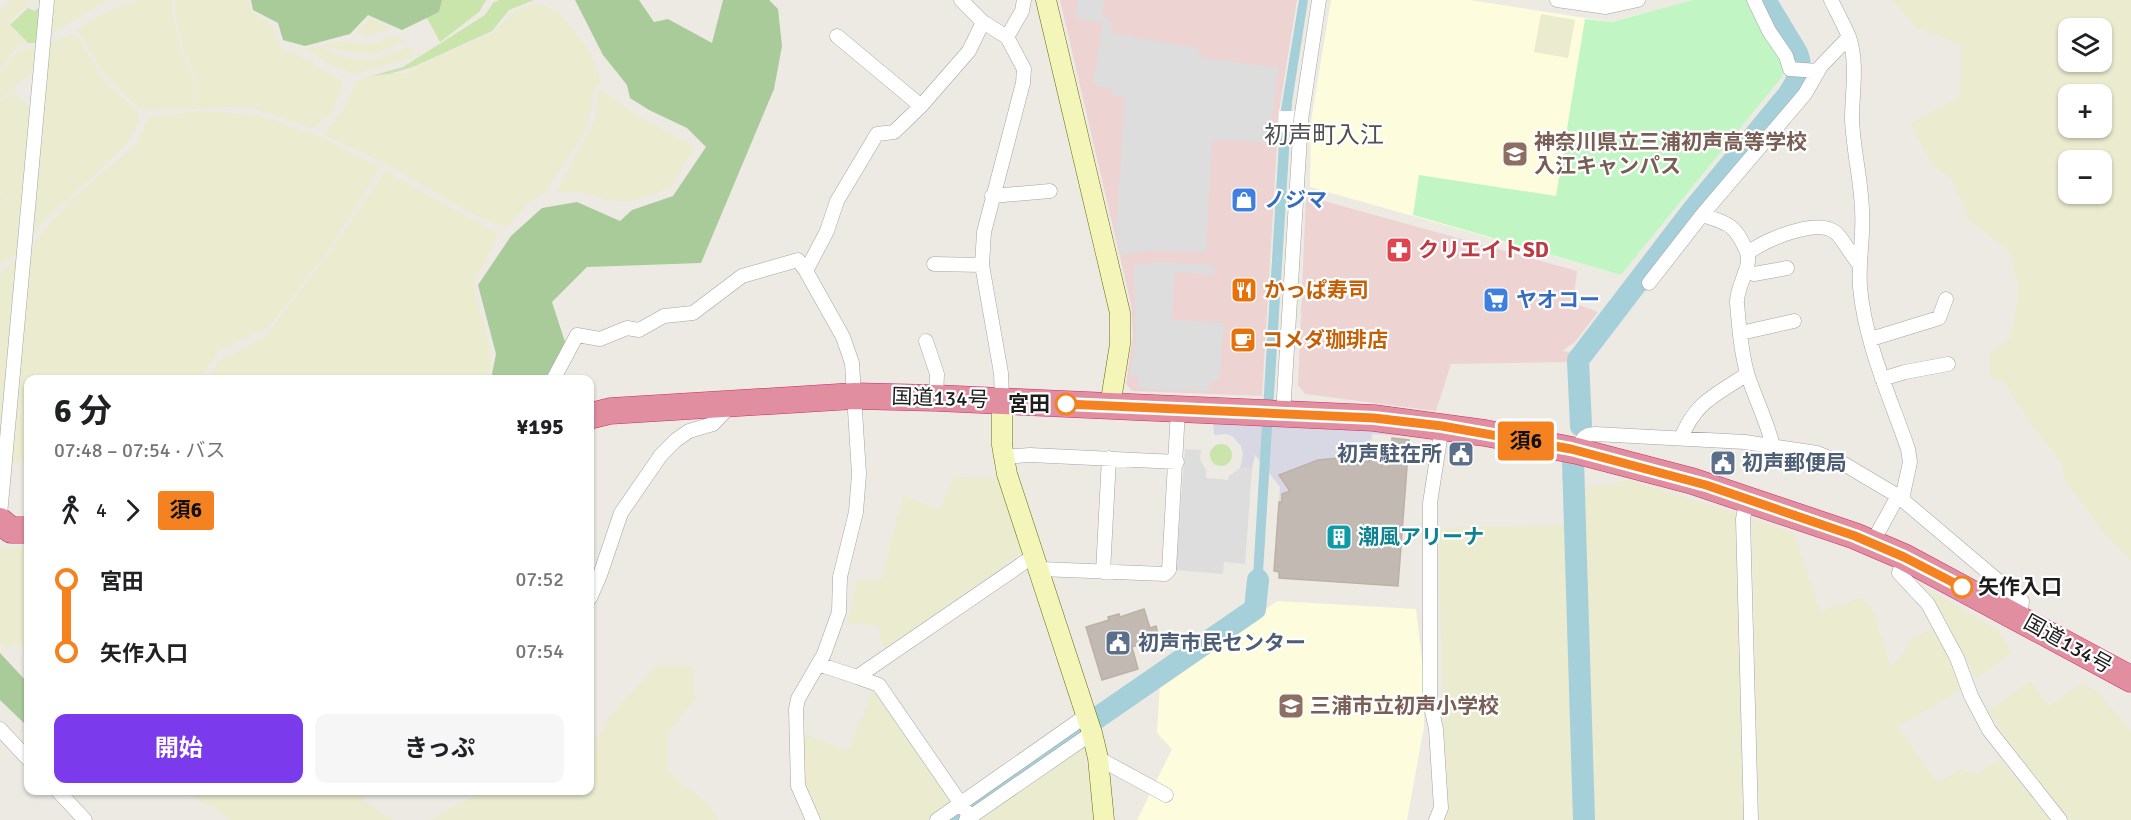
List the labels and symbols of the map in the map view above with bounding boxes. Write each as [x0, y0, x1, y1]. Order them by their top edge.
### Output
district label: 初声町入江 [1264, 120, 1384, 150]
place label: 神奈川県立三浦初声高等学校 入江キャンパス [1534, 129, 1807, 179]
school or university icon: 神奈川県立三浦初声高等学校 入江キャンパス [1500, 139, 1530, 169]
shop icon: ノジマ [1229, 185, 1259, 215]
place label: ノジマ [1264, 187, 1327, 213]
pharmacy icon: クリエイトSD [1384, 235, 1414, 265]
place label: クリエイトSD [1418, 237, 1549, 263]
restaurant icon: かっぱ寿司 [1229, 275, 1259, 305]
place label: かっぱ寿司 [1264, 277, 1369, 303]
supermarket icon: ヤオコー [1481, 285, 1511, 315]
place label: ヤオコー [1516, 287, 1600, 313]
cafe icon: コメダ珈琲店 [1228, 325, 1258, 355]
place label: コメダ珈琲店 [1262, 327, 1388, 353]
street label: 国道134号 [891, 383, 989, 413]
place label: 宮田 [1008, 391, 1050, 417]
marker: 宮田 [1055, 393, 1077, 415]
line badge: 須6 [1499, 422, 1553, 460]
public building icon: 初声駐在所 [1446, 439, 1476, 469]
place label: 初声駐在所 [1337, 441, 1442, 467]
public building icon: 初声郵便局 [1708, 448, 1738, 478]
place label: 初声郵便局 [1742, 450, 1847, 476]
building icon: 潮風アリーナ [1324, 522, 1354, 552]
place label: 潮風アリーナ [1358, 524, 1484, 550]
place label: 矢作入口 [1978, 574, 2062, 600]
marker: 矢作入口 [1951, 576, 1973, 598]
street label: 国道134号 [2019, 609, 2117, 679]
public building icon: 初声市民センター [1103, 628, 1133, 658]
place label: 初声市民センター [1138, 630, 1306, 656]
school or university icon: 三浦市立初声小学校 [1276, 691, 1306, 721]
place label: 三浦市立初声小学校 [1310, 693, 1499, 719]

